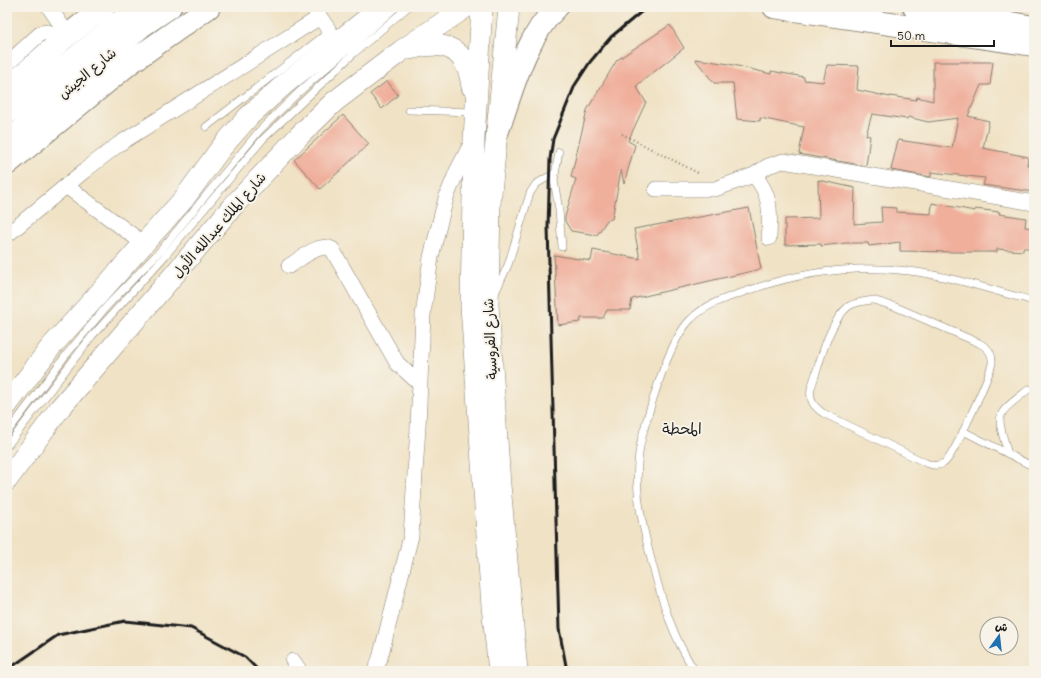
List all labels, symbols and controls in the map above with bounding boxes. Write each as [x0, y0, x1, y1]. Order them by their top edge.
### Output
scale bar [891, 22, 994, 48]
text: 50 m [897, 28, 926, 43]
street label: شارع الجيش [54, 43, 120, 103]
street label: شارع الملك عبدالله الأول [168, 168, 271, 282]
street label: شارع الفروسية [479, 298, 502, 380]
district label: المحطة [662, 419, 702, 438]
north arrow [979, 616, 1019, 656]
text: ش [994, 618, 1009, 635]

